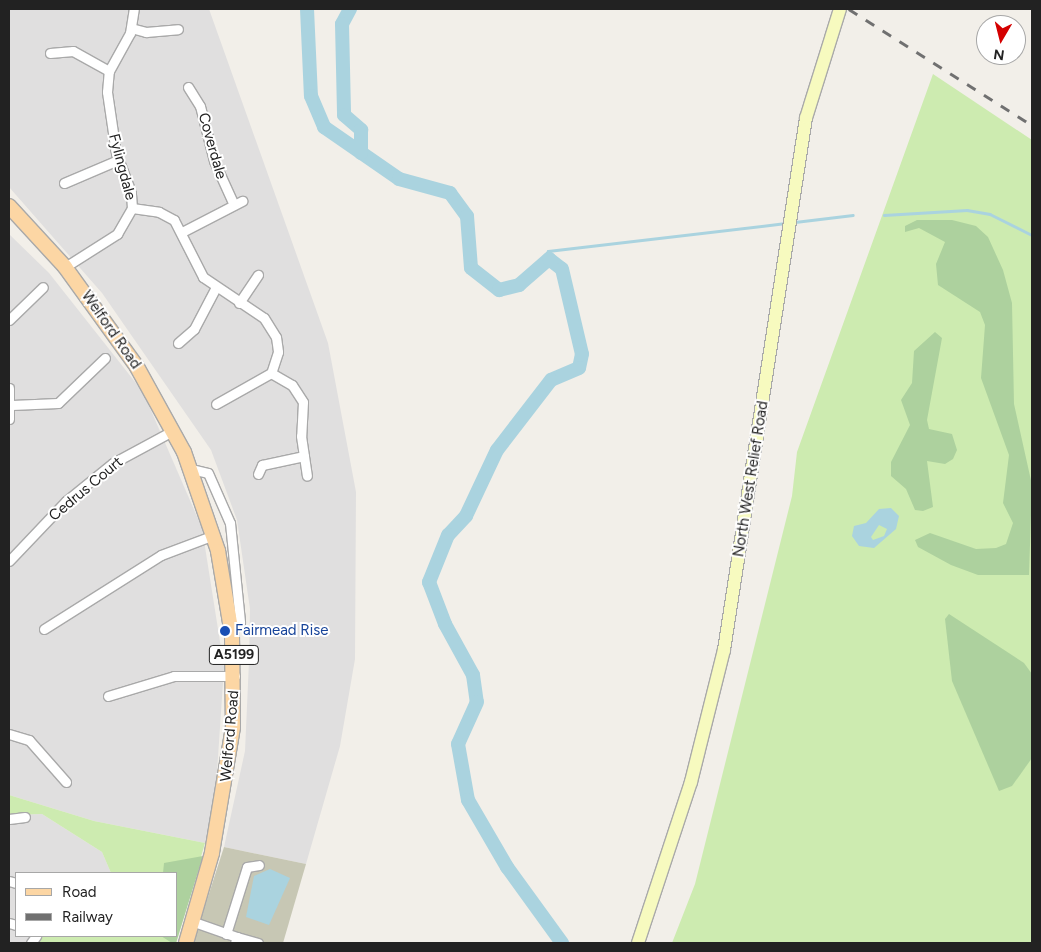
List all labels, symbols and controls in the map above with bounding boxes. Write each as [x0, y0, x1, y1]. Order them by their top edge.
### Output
north arrow [976, 15, 1026, 65]
text: N [992, 45, 1006, 64]
street label: Coverdale [194, 111, 230, 181]
street label: Fylingdale [105, 132, 139, 202]
street label: Welford Road [77, 287, 145, 373]
street label: North West Relief Road [730, 400, 772, 558]
street label: Cedrus Court [46, 453, 126, 525]
place label: Fairmead Rise [235, 622, 328, 640]
marker: Fairmead Rise [219, 625, 231, 637]
road number: A5199 [208, 644, 260, 666]
street label: Welford Road [217, 690, 243, 782]
legend [15, 872, 178, 937]
text: Road [62, 883, 97, 901]
text: Railway [62, 908, 113, 926]

